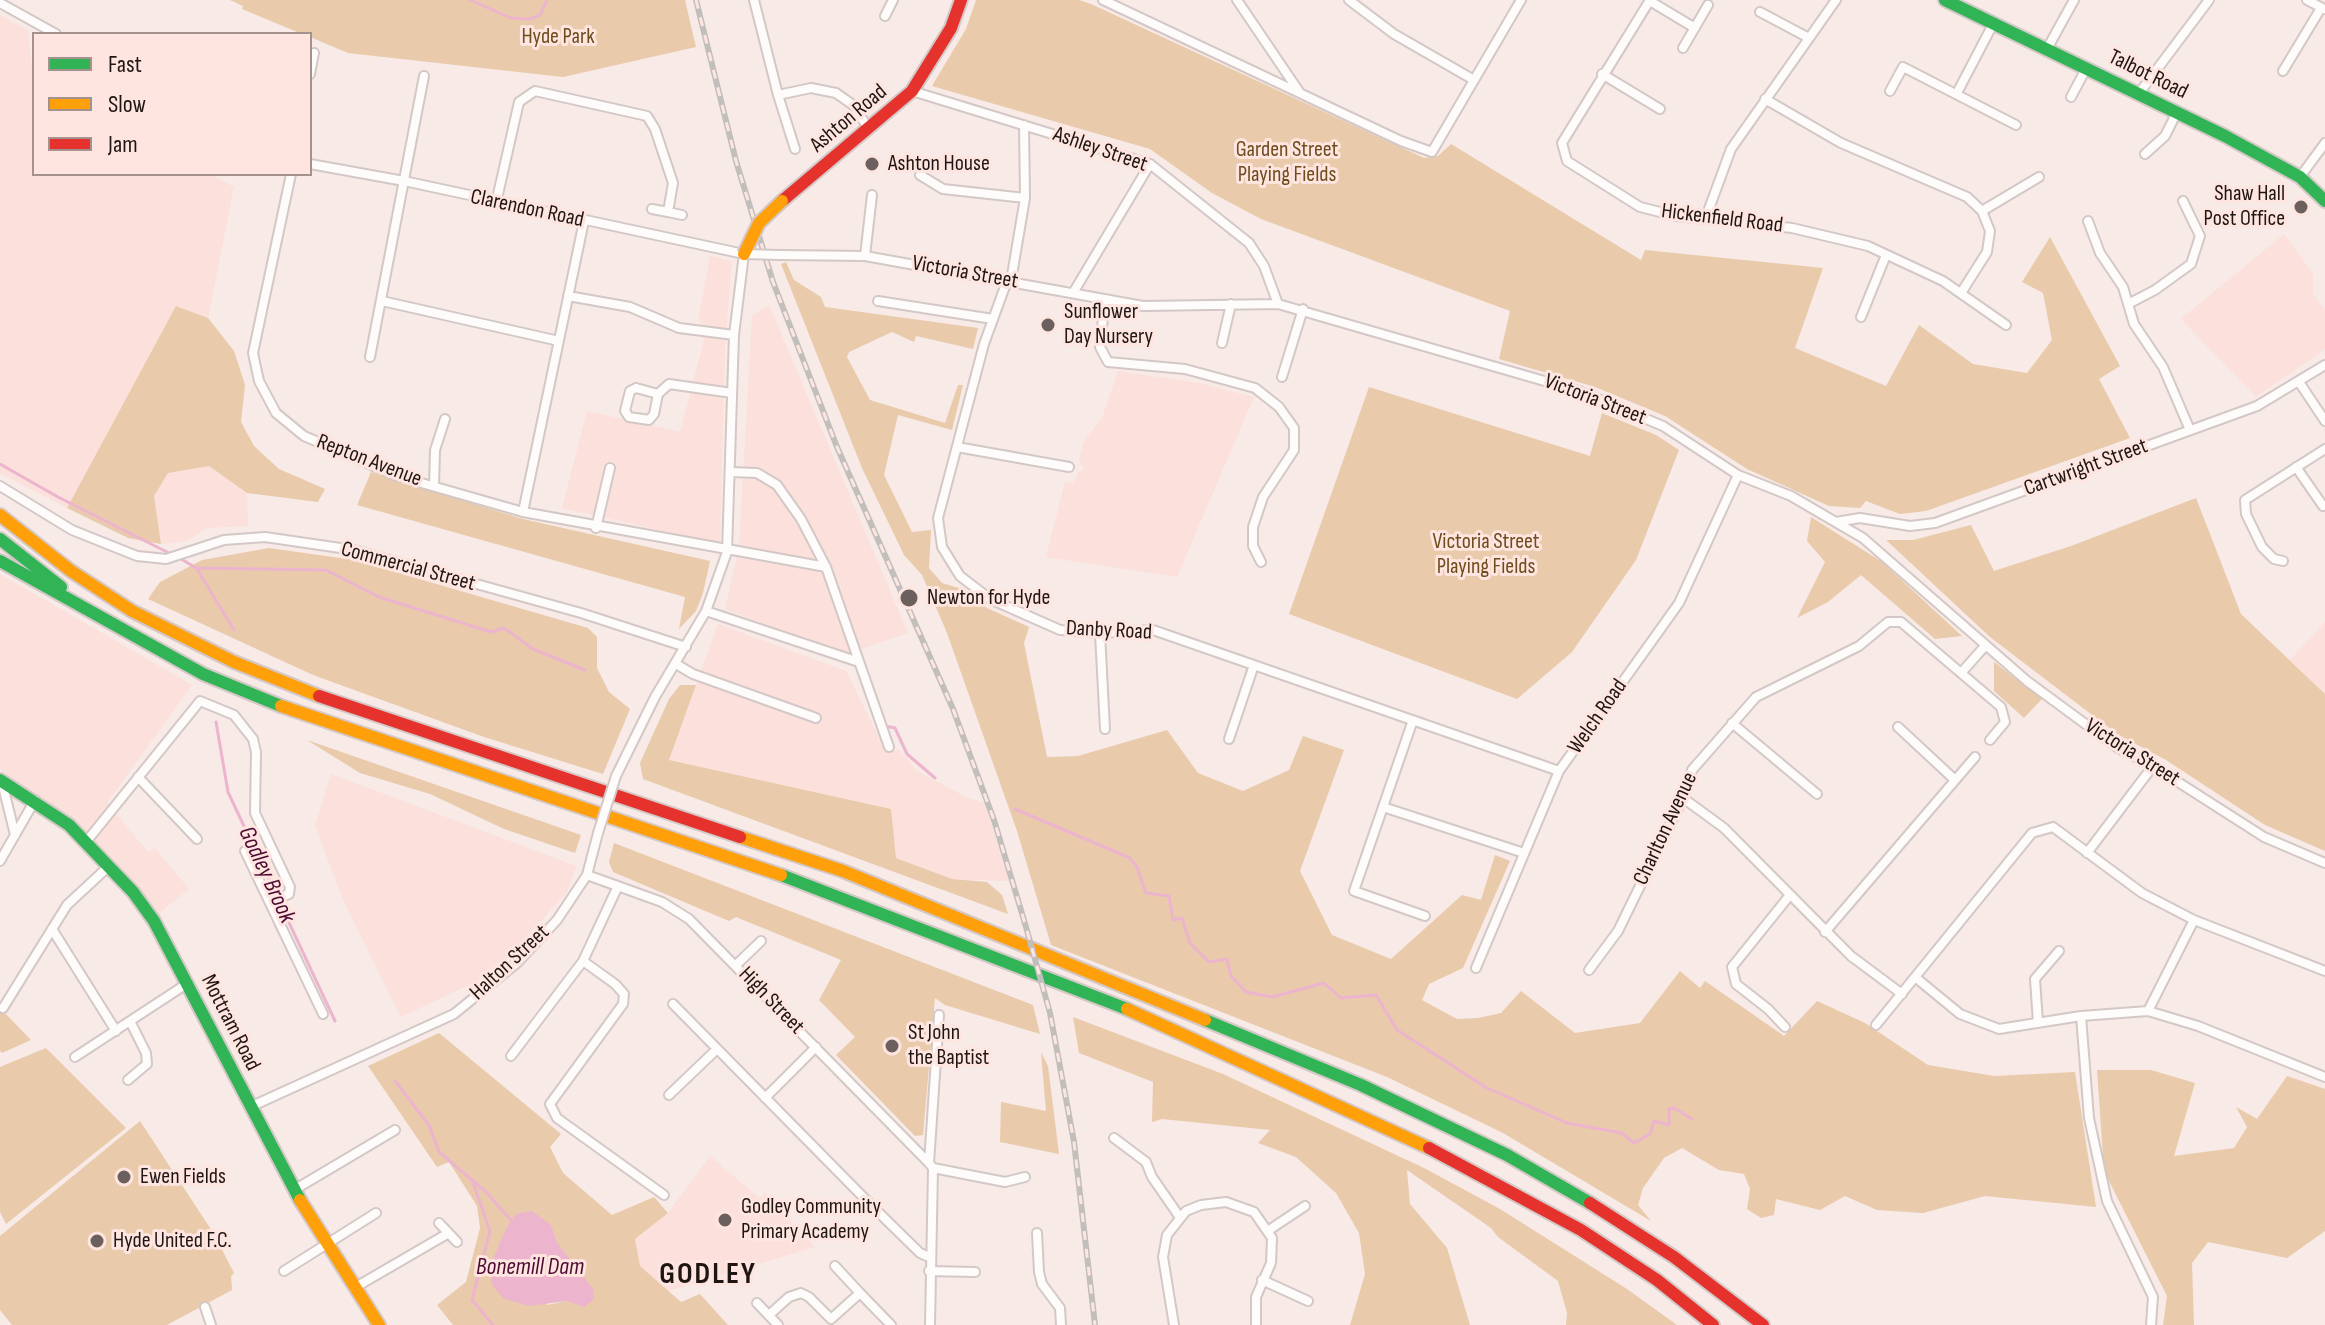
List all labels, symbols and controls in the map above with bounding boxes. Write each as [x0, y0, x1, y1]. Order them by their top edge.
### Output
park label: Hyde Park [521, 24, 595, 50]
legend [32, 32, 312, 176]
street label: Talbot Road [2104, 44, 2192, 106]
text: Fast [108, 50, 142, 79]
street label: Ashton Road [805, 79, 893, 159]
text: Slow [108, 90, 146, 119]
street label: Ashley Street [1049, 122, 1151, 178]
text: Jam [108, 130, 138, 159]
park label: Garden Street Playing Fields [1236, 137, 1338, 188]
place label: Ashton House [888, 151, 990, 177]
marker: Ashton House [863, 155, 881, 173]
place label: Shaw Hall Post Office [2203, 181, 2285, 232]
street label: Clarendon Road [468, 184, 586, 234]
street label: Hickenfield Road [1660, 198, 1784, 240]
marker: Shaw Hall Post Office [2292, 198, 2310, 216]
street label: Victoria Street [910, 251, 1020, 295]
place label: Sunflower Day Nursery [1064, 299, 1153, 350]
marker: Sunflower Day Nursery [1039, 316, 1057, 334]
street label: Victoria Street [1540, 368, 1650, 432]
street label: Repton Avenue [313, 429, 425, 493]
street label: Cartwright Street [2020, 433, 2152, 503]
park label: Victoria Street Playing Fields [1432, 529, 1540, 580]
street label: Commercial Street [338, 536, 478, 598]
place label: Newton for Hyde [927, 585, 1050, 611]
marker: Newton for Hyde [898, 587, 920, 609]
street label: Danby Road [1065, 616, 1153, 646]
street label: Welch Road [1563, 675, 1633, 759]
street label: Victoria Street [2080, 713, 2184, 793]
street label: Charlton Avenue [1628, 768, 1704, 890]
water label: Godley Brook [231, 822, 301, 928]
street label: Halton Street [465, 920, 555, 1006]
street label: High Street [733, 962, 809, 1040]
street label: Mottram Road [195, 971, 265, 1075]
place label: St John the Baptist [908, 1020, 989, 1072]
marker: St John the Baptist [883, 1037, 901, 1055]
place label: Ewen Fields [140, 1164, 226, 1190]
marker: Ewen Fields [115, 1168, 133, 1186]
place label: Godley Community Primary Academy [741, 1194, 881, 1246]
marker: Godley Community Primary Academy [716, 1211, 734, 1229]
place label: Hyde United F.C. [113, 1228, 232, 1254]
marker: Hyde United F.C. [88, 1232, 106, 1250]
water label: Bonemill Dam [476, 1254, 584, 1282]
district label: GODLEY [659, 1257, 757, 1293]

